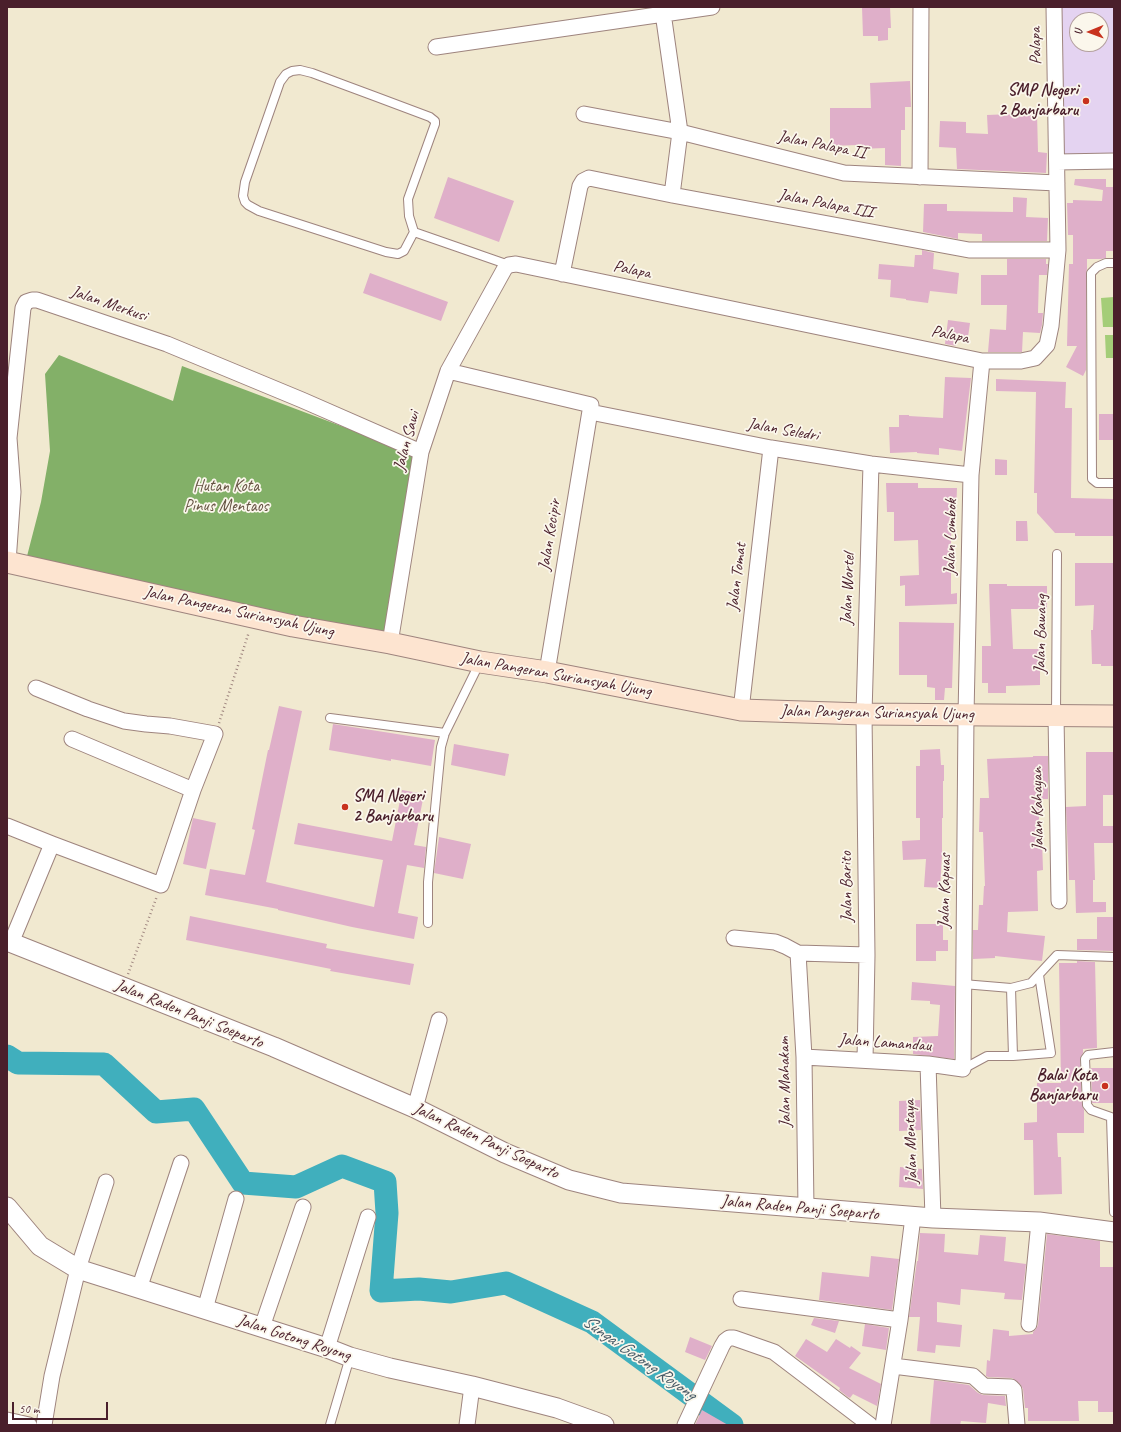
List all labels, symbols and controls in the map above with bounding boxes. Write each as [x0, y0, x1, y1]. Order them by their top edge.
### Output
north arrow [1069, 12, 1109, 52]
street label: Palapa [1025, 27, 1047, 65]
text: U [1071, 29, 1085, 35]
place label: SMP Negeri 2 Banjarbaru [998, 81, 1078, 121]
marker: SMP Negeri 2 Banjarbaru [1081, 96, 1091, 106]
street label: Jalan Palapa II [776, 126, 868, 164]
street label: Jalan Palapa III [777, 185, 875, 223]
street label: Palapa [611, 256, 653, 284]
street label: Jalan Merkusi [68, 281, 150, 327]
street label: Palapa [929, 321, 971, 349]
street label: Jalan Sawi [389, 409, 425, 473]
street label: Jalan Seledri [746, 414, 820, 446]
park label: Hutan Kota Pinus Mentaos [184, 477, 268, 517]
street label: Jalan Kecipir [534, 498, 566, 572]
street label: Jalan Lombok [940, 499, 962, 575]
street label: Jalan Tomat [723, 542, 751, 612]
street label: Jalan Wortel [837, 553, 859, 625]
street label: Jalan Pangeran Suriansyah Ujung [142, 582, 336, 642]
street label: Jalan Bawang [1030, 594, 1052, 674]
street label: Jalan Pangeran Suriansyah Ujung [459, 648, 653, 702]
street label: Jalan Pangeran Suriansyah Ujung [780, 701, 974, 725]
street label: Jalan Kahayan [1027, 767, 1049, 851]
place label: SMA Negeri 2 Banjarbaru [353, 787, 433, 827]
marker: SMA Negeri 2 Banjarbaru [340, 802, 350, 812]
street label: Jalan Barito [836, 851, 858, 923]
street label: Jalan Kapuas [934, 854, 956, 928]
street label: Jalan Raden Panji Soeparto [112, 975, 266, 1053]
street label: Jalan Lamandau [838, 1030, 932, 1056]
street label: Jalan Mahakam [774, 1036, 796, 1128]
place label: Balai Kota Banjarbaru [1029, 1066, 1097, 1106]
marker: Balai Kota Banjarbaru [1100, 1081, 1110, 1091]
street label: Jalan Raden Panji Soeparto [410, 1098, 562, 1184]
street label: Jalan Mentaya [899, 1099, 923, 1185]
street label: Jalan Raden Panji Soeparto [720, 1191, 880, 1225]
street label: Jalan Gotong Royong [235, 1310, 353, 1366]
water label: Sungai Gotong Royong [578, 1311, 700, 1405]
scale bar [14, 1394, 110, 1420]
text: 50 m [19, 1401, 39, 1417]

